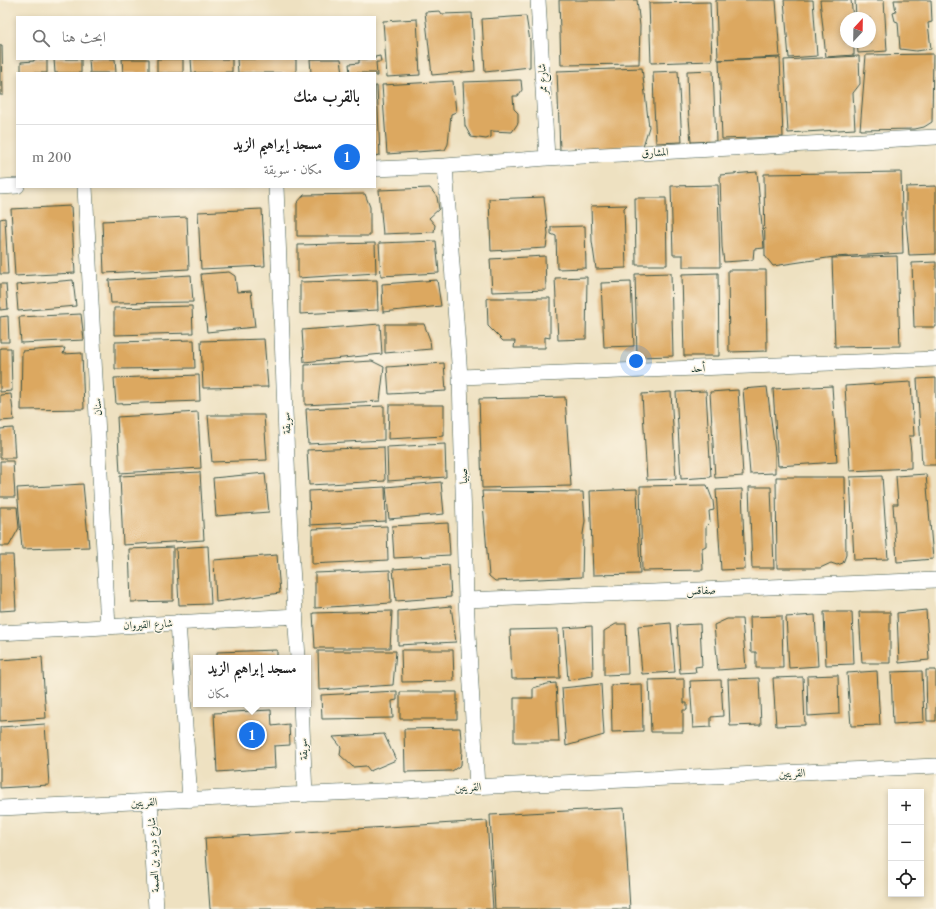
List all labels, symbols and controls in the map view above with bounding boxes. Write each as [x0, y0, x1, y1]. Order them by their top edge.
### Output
north arrow [840, 12, 876, 48]
search box [16, 16, 376, 60]
icon: search [30, 27, 52, 49]
text: ابحث هنا [62, 27, 106, 46]
street label: شارع ممر [534, 63, 553, 96]
text: بالقرب منك [293, 86, 360, 106]
text: مسجد إبراهيم الزيد [233, 134, 322, 153]
street label: المشارق [641, 144, 669, 160]
text: 200 m [32, 149, 72, 165]
text: 1 [344, 149, 350, 165]
text: مكان · سويقة [264, 161, 322, 177]
your location [626, 351, 646, 371]
street label: أحد [691, 360, 706, 375]
street label: سنان [90, 398, 104, 416]
street label: سويقة [278, 412, 294, 434]
street label: صبيا [456, 468, 470, 484]
street label: صفاقس [686, 582, 716, 599]
street label: شارع القيروان [123, 616, 173, 635]
popup [193, 655, 311, 707]
text: مسجد إبراهيم الزيد [208, 658, 297, 677]
text: مكان [208, 685, 229, 701]
pin: 1 [239, 720, 265, 750]
street label: سويقة [295, 738, 311, 760]
street label: القريتين [778, 765, 806, 782]
street label: القريتين [454, 779, 482, 796]
map controls [888, 789, 924, 897]
button: + [888, 789, 924, 825]
street label: القريتين [130, 794, 158, 811]
street label: شارع دريد بن الصمة [144, 817, 165, 893]
button: − [888, 825, 924, 861]
button: locate [888, 861, 924, 897]

